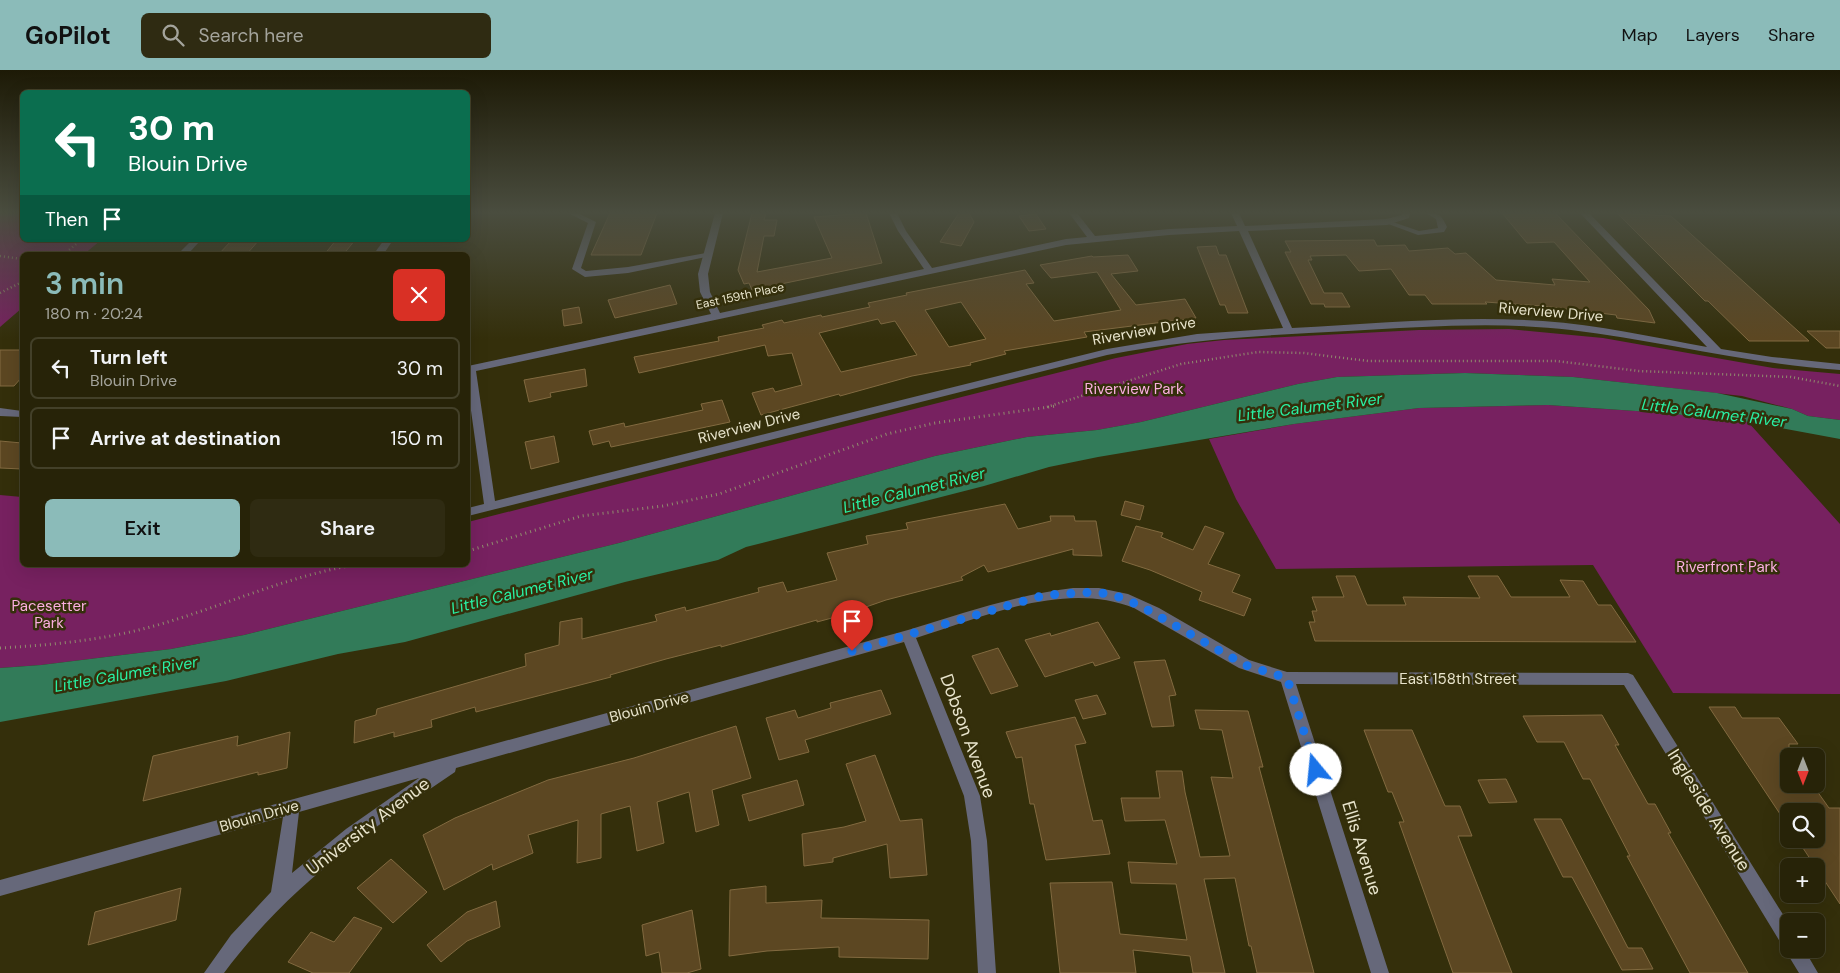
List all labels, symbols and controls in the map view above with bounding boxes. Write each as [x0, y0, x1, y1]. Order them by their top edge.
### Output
search box [141, 13, 491, 58]
text: GoPilot [25, 20, 111, 51]
icon: search [159, 21, 187, 49]
text: Search here [199, 23, 303, 48]
text: Map [1622, 23, 1658, 47]
text: Layers [1686, 23, 1740, 47]
text: Share [1768, 23, 1815, 47]
text: 30 m [128, 105, 215, 151]
icon: left [45, 110, 110, 175]
text: Blouin Drive [128, 149, 248, 178]
icon: arrive [98, 205, 126, 233]
text: Then [45, 207, 88, 232]
text: 3 min [45, 264, 124, 303]
button: close [393, 269, 445, 321]
street label: East 159th Place [694, 279, 786, 313]
street label: Riverview Drive [1498, 297, 1604, 327]
text: 180 m · 20:24 [45, 303, 143, 324]
street label: Riverview Drive [1091, 312, 1197, 350]
text: Turn left [90, 345, 168, 370]
icon: left [47, 354, 75, 382]
text: 30 m [397, 356, 443, 381]
text: Blouin Drive [90, 370, 177, 391]
park label: Riverview Park [1085, 379, 1184, 399]
water label: Little Calumet River [1236, 388, 1385, 426]
water label: Little Calumet River [1640, 394, 1789, 432]
street label: Riverview Drive [696, 404, 802, 448]
icon: arrive [47, 424, 75, 452]
text: Arrive at destination [90, 426, 281, 451]
text: 150 m [391, 426, 443, 451]
water label: Little Calumet River [841, 462, 988, 518]
button: Exit [45, 499, 240, 557]
button: Share [250, 499, 445, 557]
park label: Riverfront Park [1676, 557, 1778, 577]
water label: Little Calumet River [449, 563, 596, 619]
park label: Pacesetter Park [11, 596, 87, 633]
pin [831, 600, 873, 651]
icon: arrive [838, 607, 866, 635]
water label: Little Calumet River [52, 651, 201, 697]
street label: East 158th Street [1399, 669, 1517, 689]
street label: Dobson Avenue [934, 671, 1002, 801]
street label: Blouin Drive [607, 687, 691, 727]
position arrow [1289, 743, 1341, 795]
street label: Ingleside Avenue [1662, 744, 1756, 876]
north arrow [1780, 748, 1825, 792]
map controls [1780, 748, 1825, 958]
street label: University Avenue [301, 772, 435, 880]
street label: Blouin Drive [217, 795, 301, 837]
street label: Ellis Avenue [1336, 798, 1388, 898]
button: search [1780, 803, 1825, 848]
button: + [1780, 858, 1825, 903]
button: − [1780, 913, 1825, 958]

